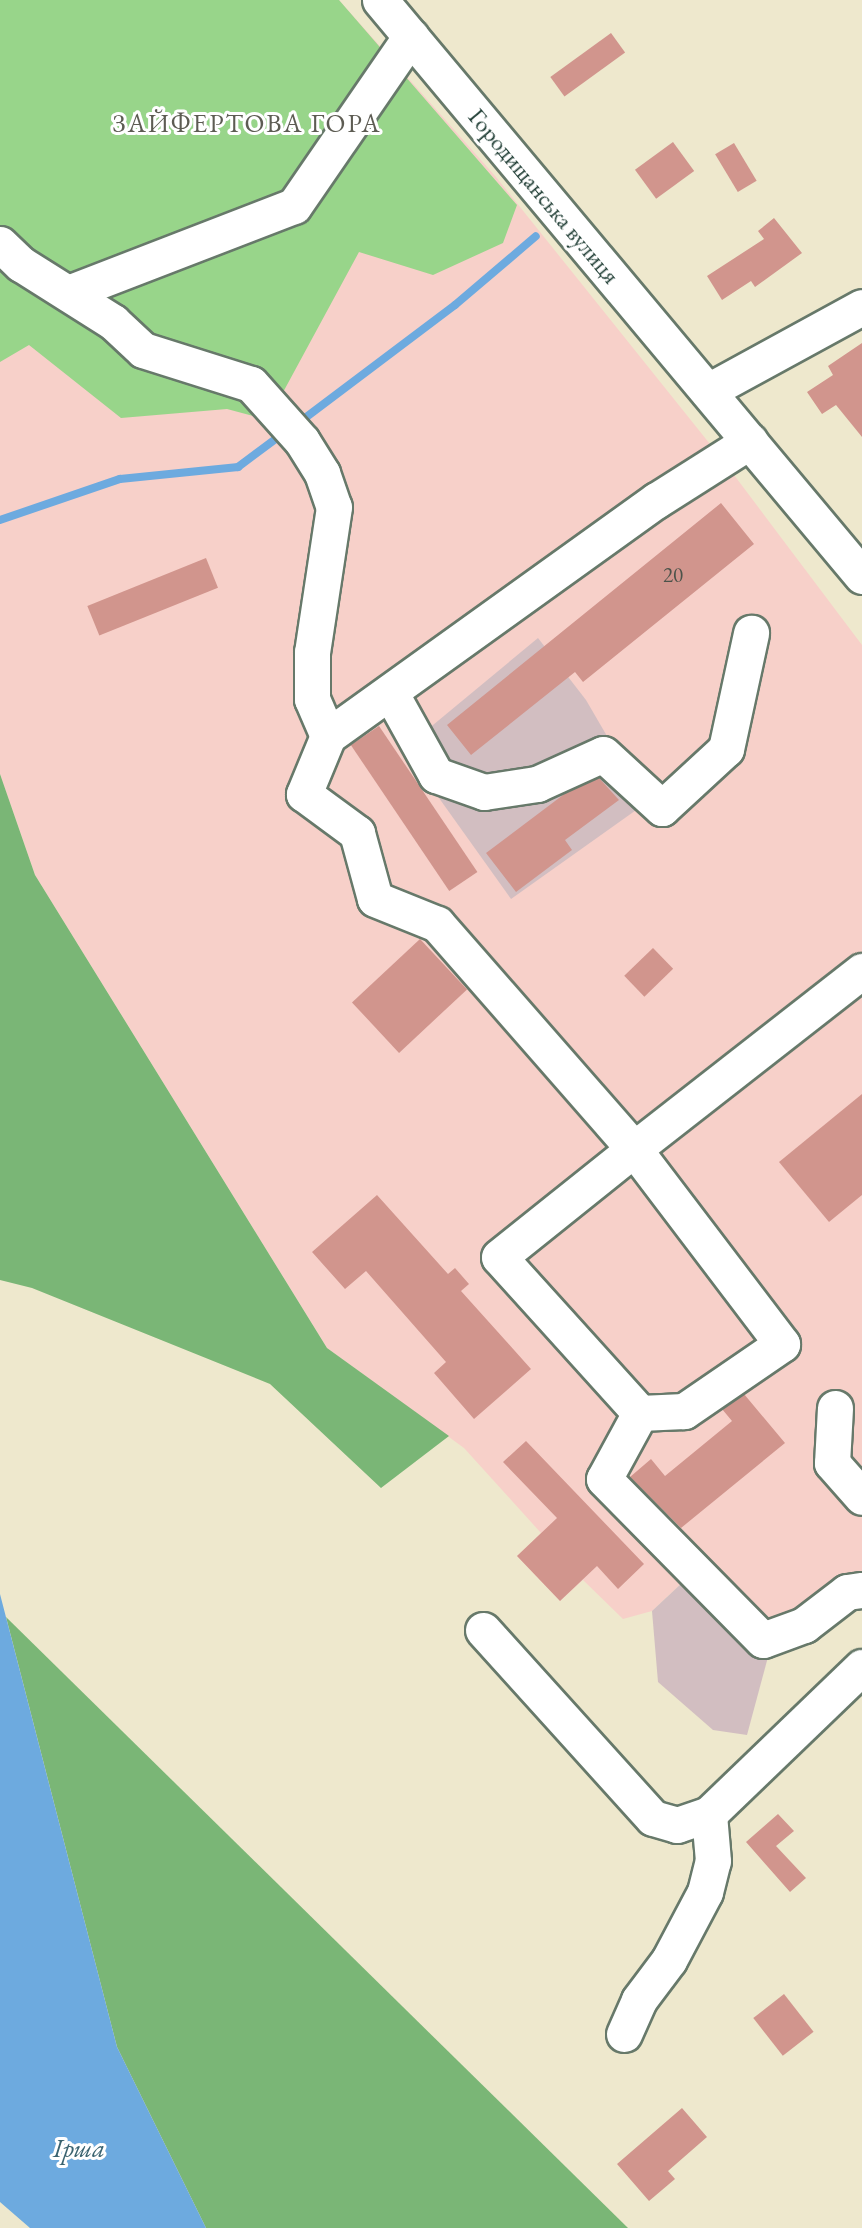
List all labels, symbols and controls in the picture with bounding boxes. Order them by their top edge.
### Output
street label: Городищанська вулиця [462,103,626,289]
district label: ЗАЙФЕРТОВА ГОРА [114,108,380,140]
house number: 20 [663,562,683,588]
water label: Ірша [53,2133,105,2165]

